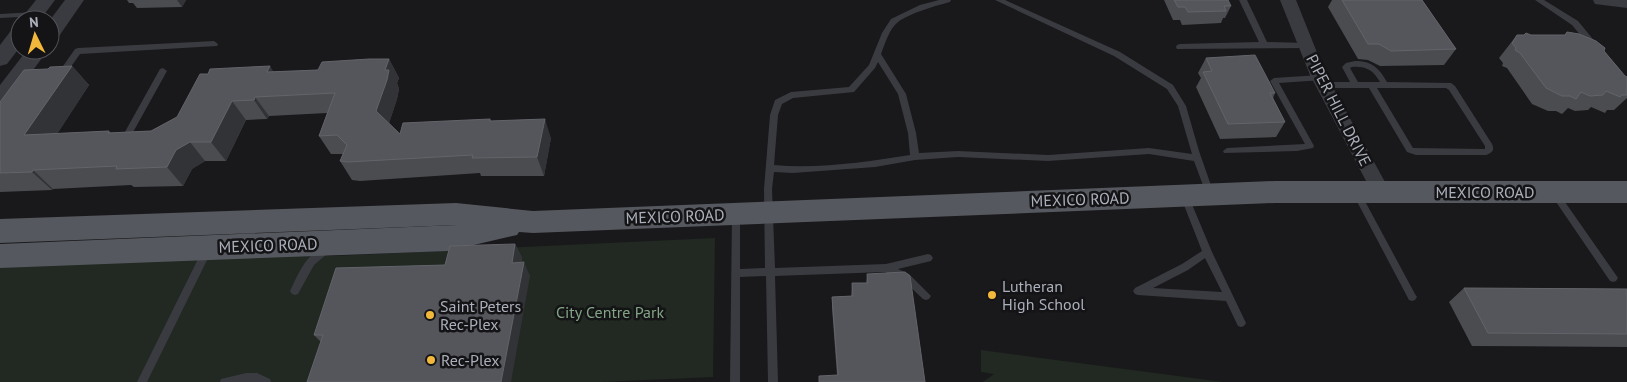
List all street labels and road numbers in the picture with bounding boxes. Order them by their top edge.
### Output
street label: PIPER HILL DRIVE [1302,51,1376,169]
street label: MEXICO ROAD [1436,182,1534,202]
street label: MEXICO ROAD [1030,187,1130,211]
street label: MEXICO ROAD [625,204,725,228]
street label: MEXICO ROAD [218,233,318,257]

